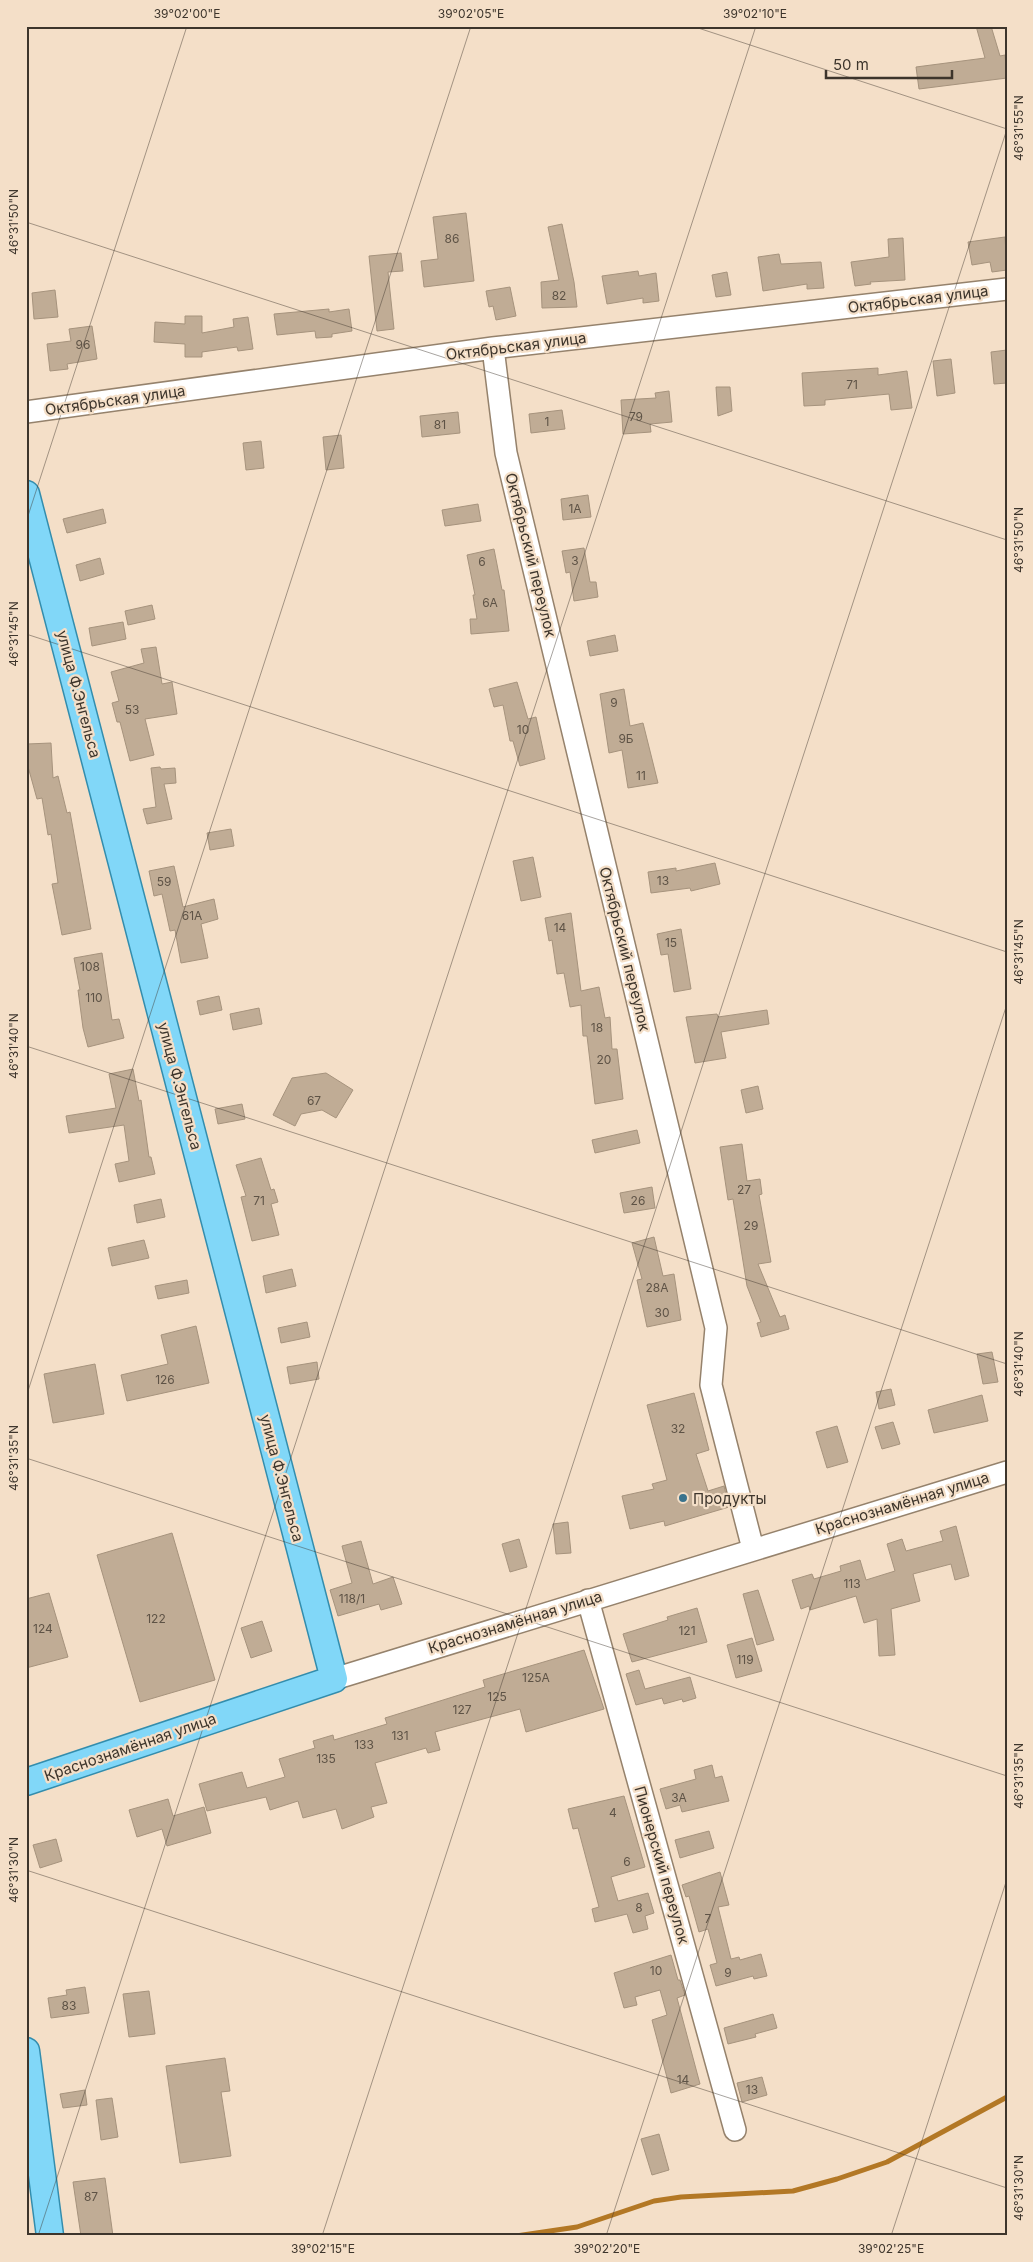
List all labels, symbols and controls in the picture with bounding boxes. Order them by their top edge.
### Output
text: 39°02'00"E [154,6,220,21]
text: 39°02'05"E [438,6,504,21]
text: 39°02'10"E [723,6,787,21]
scale bar [826,48,952,80]
text: 50 m [833,55,869,74]
text: 46°31'55"N [1011,95,1026,161]
text: 46°31'50"N [6,189,21,255]
house number: 86 [445,231,459,246]
street label: Октябрьская улица [847,281,989,317]
house number: 82 [552,288,566,303]
street label: Октябрьская улица [445,328,587,364]
house number: 96 [76,337,90,352]
house number: 71 [846,377,858,392]
street label: Октябрьская улица [44,381,186,419]
house number: 79 [629,409,643,424]
house number: 1 [545,414,549,429]
house number: 81 [434,417,446,432]
street label: Октябрьский переулок [501,471,561,639]
house number: 1А [568,501,582,516]
text: 46°31'50"N [1011,507,1026,573]
house number: 3 [571,553,579,568]
house number: 6 [478,554,486,569]
house number: 6А [482,595,498,610]
text: 46°31'45"N [6,601,21,667]
street label: улица Ф.Энгельса [53,628,105,760]
house number: 9 [610,695,618,710]
house number: 53 [125,702,139,717]
house number: 10 [517,722,529,737]
house number: 9Б [618,731,634,746]
house number: 11 [636,768,646,783]
street label: Октябрьский переулок [595,865,655,1033]
house number: 13 [657,873,669,888]
house number: 59 [157,874,171,889]
house number: 61А [182,908,202,923]
text: 46°31'45"N [1011,919,1026,985]
house number: 14 [554,920,567,935]
house number: 15 [665,935,677,950]
house number: 108 [80,959,100,974]
house number: 110 [85,990,103,1005]
text: 46°31'40"N [6,1013,21,1079]
street label: улица Ф.Энгельса [154,1020,206,1152]
house number: 18 [591,1020,603,1035]
house number: 20 [597,1052,611,1067]
house number: 67 [307,1093,321,1108]
house number: 27 [737,1182,751,1197]
house number: 71 [253,1193,265,1208]
house number: 26 [631,1193,645,1208]
house number: 29 [744,1218,758,1233]
house number: 28А [645,1280,669,1295]
house number: 30 [655,1305,669,1320]
text: 46°31'40"N [1011,1331,1026,1397]
house number: 126 [155,1372,175,1387]
street label: улица Ф.Энгельса [256,1412,308,1544]
house number: 32 [671,1421,685,1436]
text: 46°31'35"N [6,1425,21,1491]
street label: Краснознамённая улица [813,1468,991,1538]
place label: Продукты [693,1489,767,1508]
marker: Продукты [677,1492,689,1504]
house number: 113 [843,1576,861,1591]
street label: Краснознамённая улица [426,1587,604,1657]
house number: 118/1 [339,1591,365,1606]
house number: 122 [146,1611,166,1626]
house number: 124 [33,1621,53,1636]
house number: 121 [678,1623,696,1638]
house number: 119 [736,1652,754,1667]
house number: 125А [522,1670,550,1685]
house number: 125 [487,1689,507,1704]
house number: 127 [453,1702,472,1717]
street label: Краснознамённая улица [42,1709,218,1785]
house number: 131 [391,1728,409,1743]
house number: 133 [354,1737,374,1752]
text: 46°31'35"N [1011,1743,1026,1809]
house number: 135 [316,1751,336,1766]
street label: Пионерский переулок [630,1784,694,1946]
house number: 3А [671,1790,687,1805]
house number: 4 [609,1805,617,1820]
text: 46°31'30"N [6,1837,21,1903]
house number: 6 [623,1854,631,1869]
house number: 8 [635,1900,643,1915]
house number: 7 [705,1911,712,1926]
house number: 10 [650,1963,662,1978]
house number: 9 [724,1965,732,1980]
house number: 83 [62,1998,76,2013]
house number: 14 [677,2072,690,2087]
house number: 13 [746,2082,758,2097]
text: 46°31'30"N [1011,2155,1026,2221]
house number: 87 [84,2189,98,2204]
text: 39°02'15"E [291,2241,355,2256]
text: 39°02'20"E [574,2241,640,2256]
text: 39°02'25"E [858,2241,924,2256]

